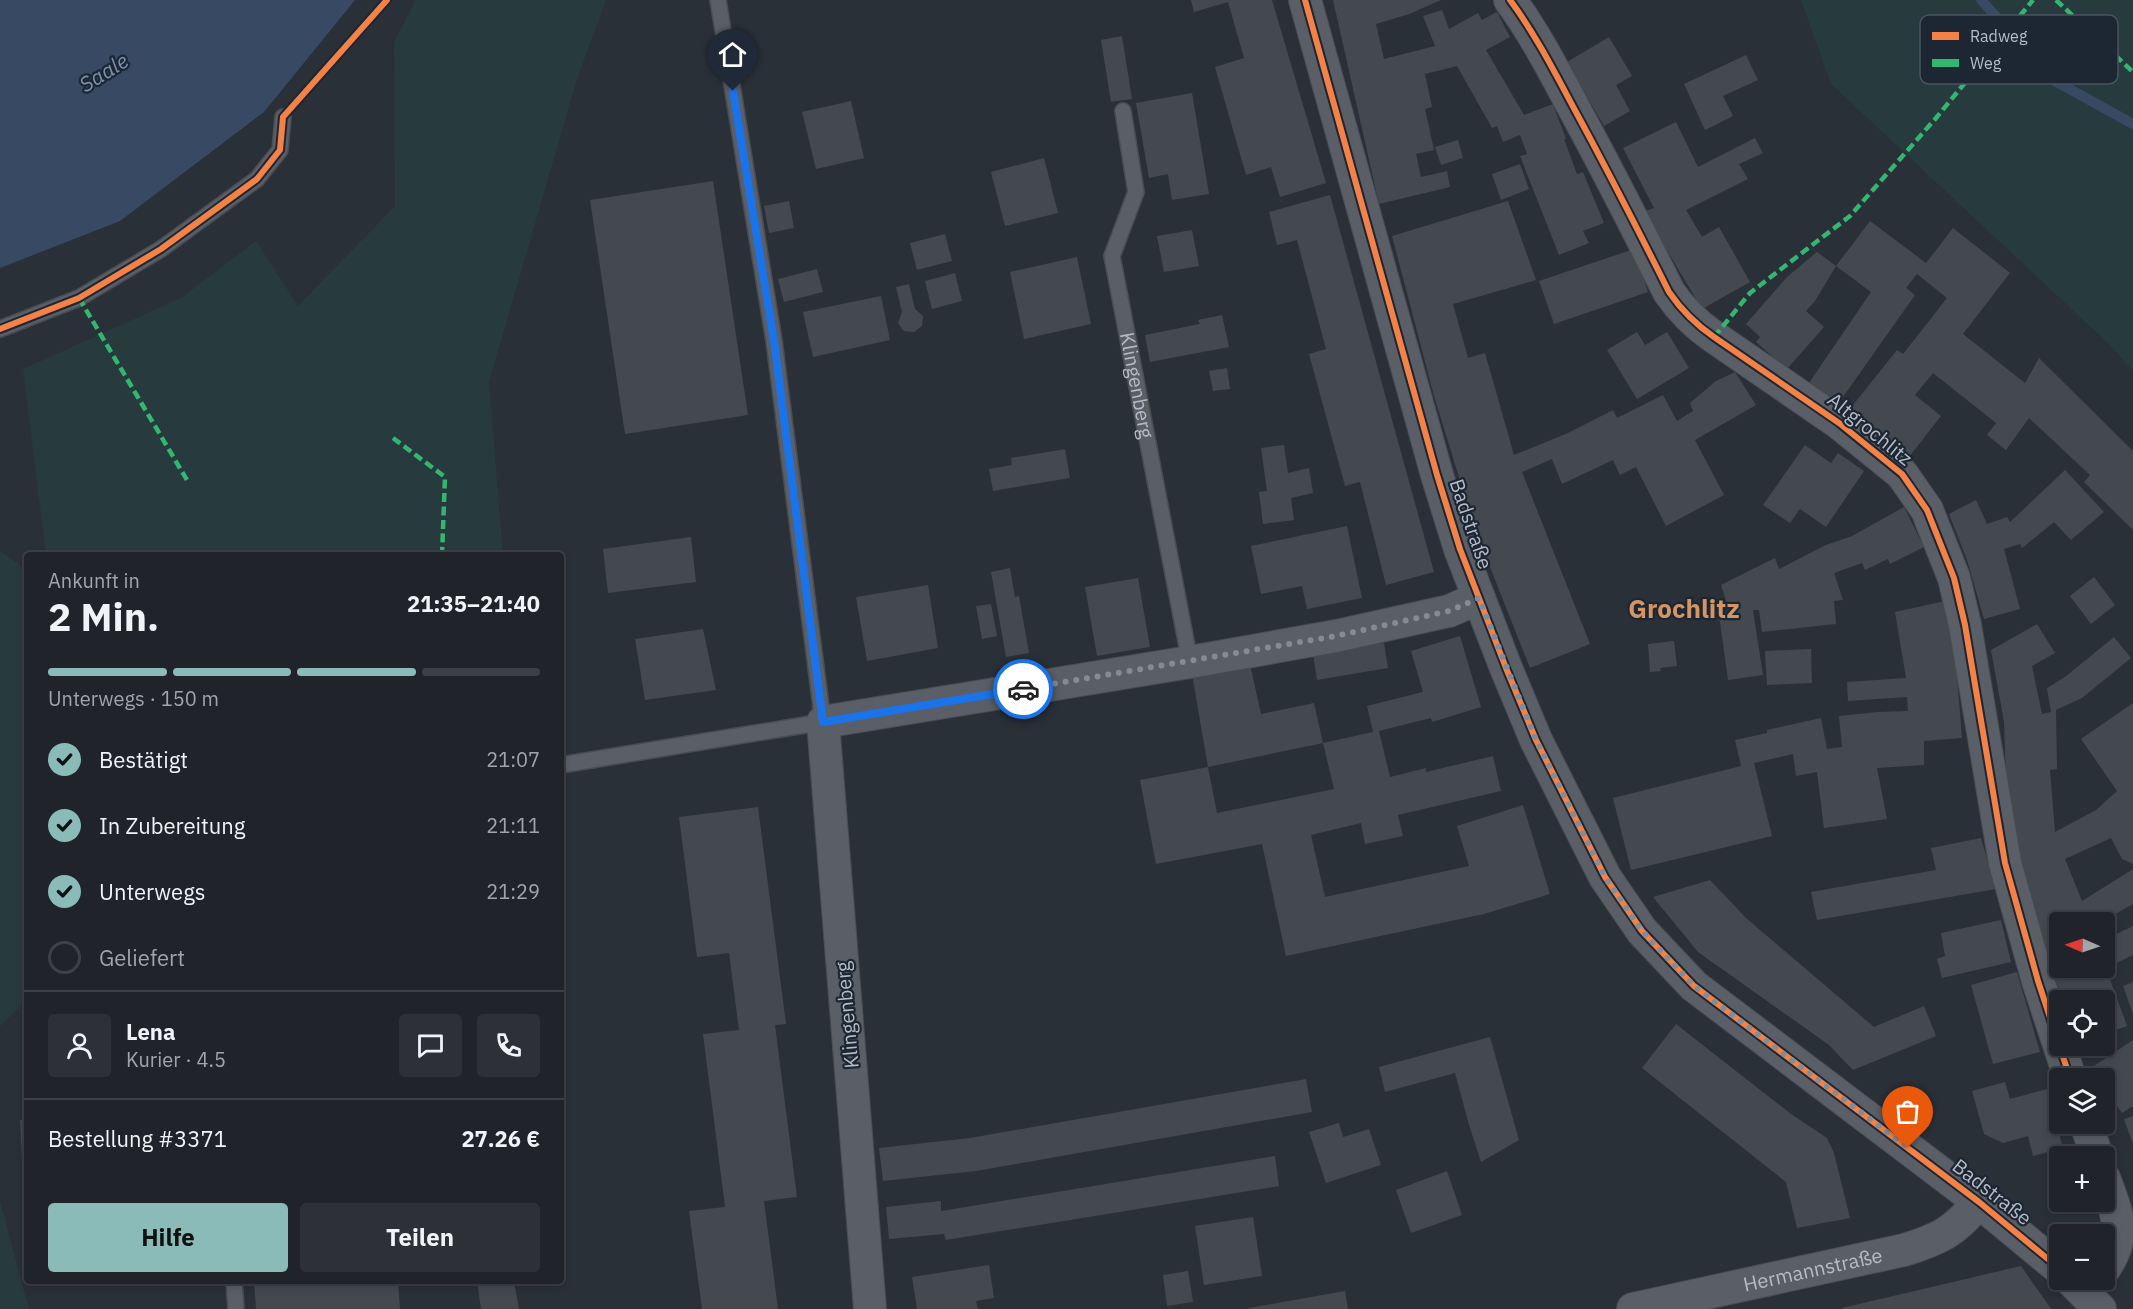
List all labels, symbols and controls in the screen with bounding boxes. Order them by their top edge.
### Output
legend [1920,15,2118,84]
text: Radweg [1970,26,2028,46]
pin [707,29,758,91]
icon: home [716,38,749,71]
water label: Saale [74,46,134,98]
text: Weg [1970,53,2002,73]
street label: Klingenberg [1114,330,1161,441]
street label: Altgrochlitz [1822,386,1918,471]
street label: Badstraße [1443,475,1499,573]
text: Ankunft in [48,567,140,594]
text: 21:35–21:40 [407,589,540,618]
text: 2 Min. [48,591,159,642]
district label: Grochlitz [1628,591,1740,625]
courier [993,659,1053,719]
icon: car [1007,673,1040,706]
text: Unterwegs · 150 m [48,685,219,712]
icon: check [48,743,81,776]
text: Bestätigt [99,745,188,774]
text: 21:07 [486,746,540,773]
icon: check [48,809,81,842]
text: In Zubereitung [99,811,245,840]
text: 21:11 [486,812,540,839]
icon: check [48,875,81,908]
text: Unterwegs [99,877,206,906]
text: 21:29 [486,878,540,905]
north arrow [2049,912,2115,978]
map controls [2049,912,2115,1290]
text: Geliefert [99,943,185,972]
street label: Klingenberg [828,960,865,1070]
button: locate [2049,990,2115,1056]
button: person [48,1014,111,1077]
button: chat [399,1014,462,1077]
button: phone [477,1014,540,1077]
text: Lena [126,1017,175,1046]
text: Kurier · 4.5 [126,1046,226,1073]
button: layers [2049,1068,2115,1134]
pin [1882,1086,1933,1148]
icon: bag [1891,1095,1924,1128]
text: Bestellung #3371 [48,1124,227,1153]
text: 27.26 € [461,1124,540,1153]
button: + [2049,1146,2115,1212]
street label: Badstraße [1947,1152,2038,1231]
button: Hilfe [48,1203,288,1272]
button: Teilen [300,1203,540,1272]
button: − [2049,1224,2115,1290]
street label: Hermannstraße [1741,1241,1885,1298]

